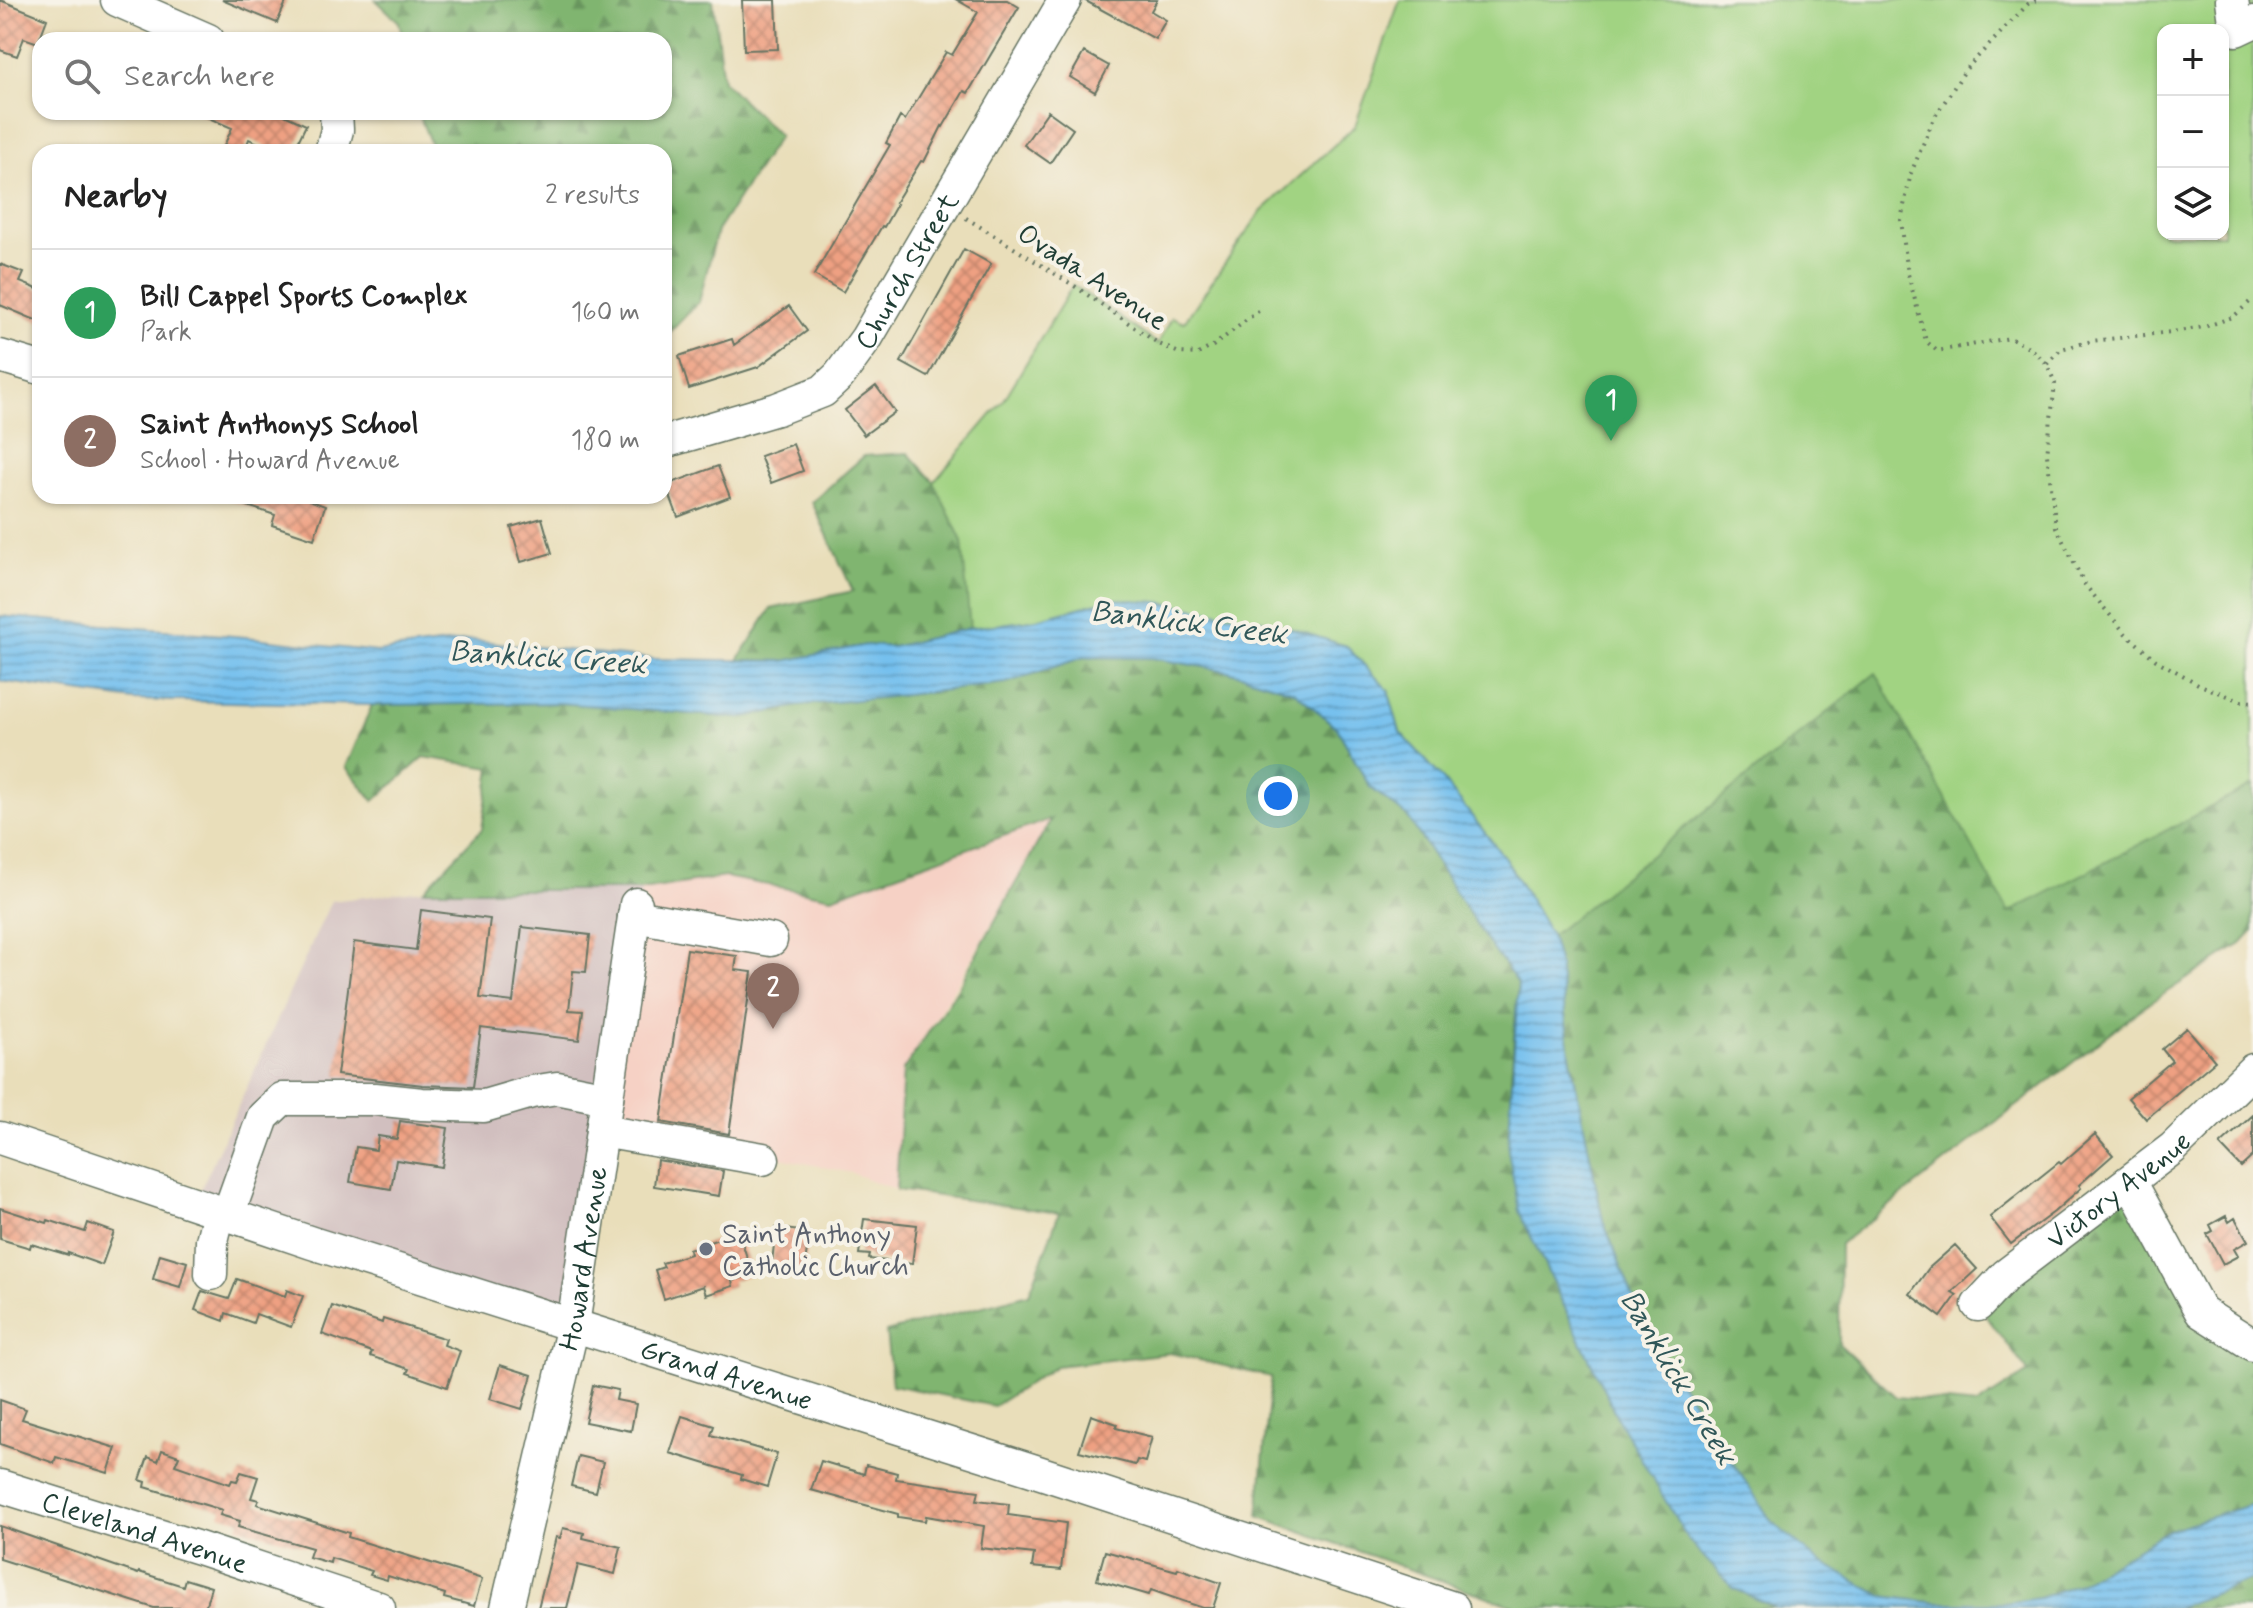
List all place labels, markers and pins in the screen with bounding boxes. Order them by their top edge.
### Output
pin: 1 [1585,375,1637,441]
pin: 2 [747,963,799,1029]
place label: Saint Anthony Catholic Church [722,1217,909,1286]
marker: Saint Anthony Catholic Church [697,1240,715,1258]

